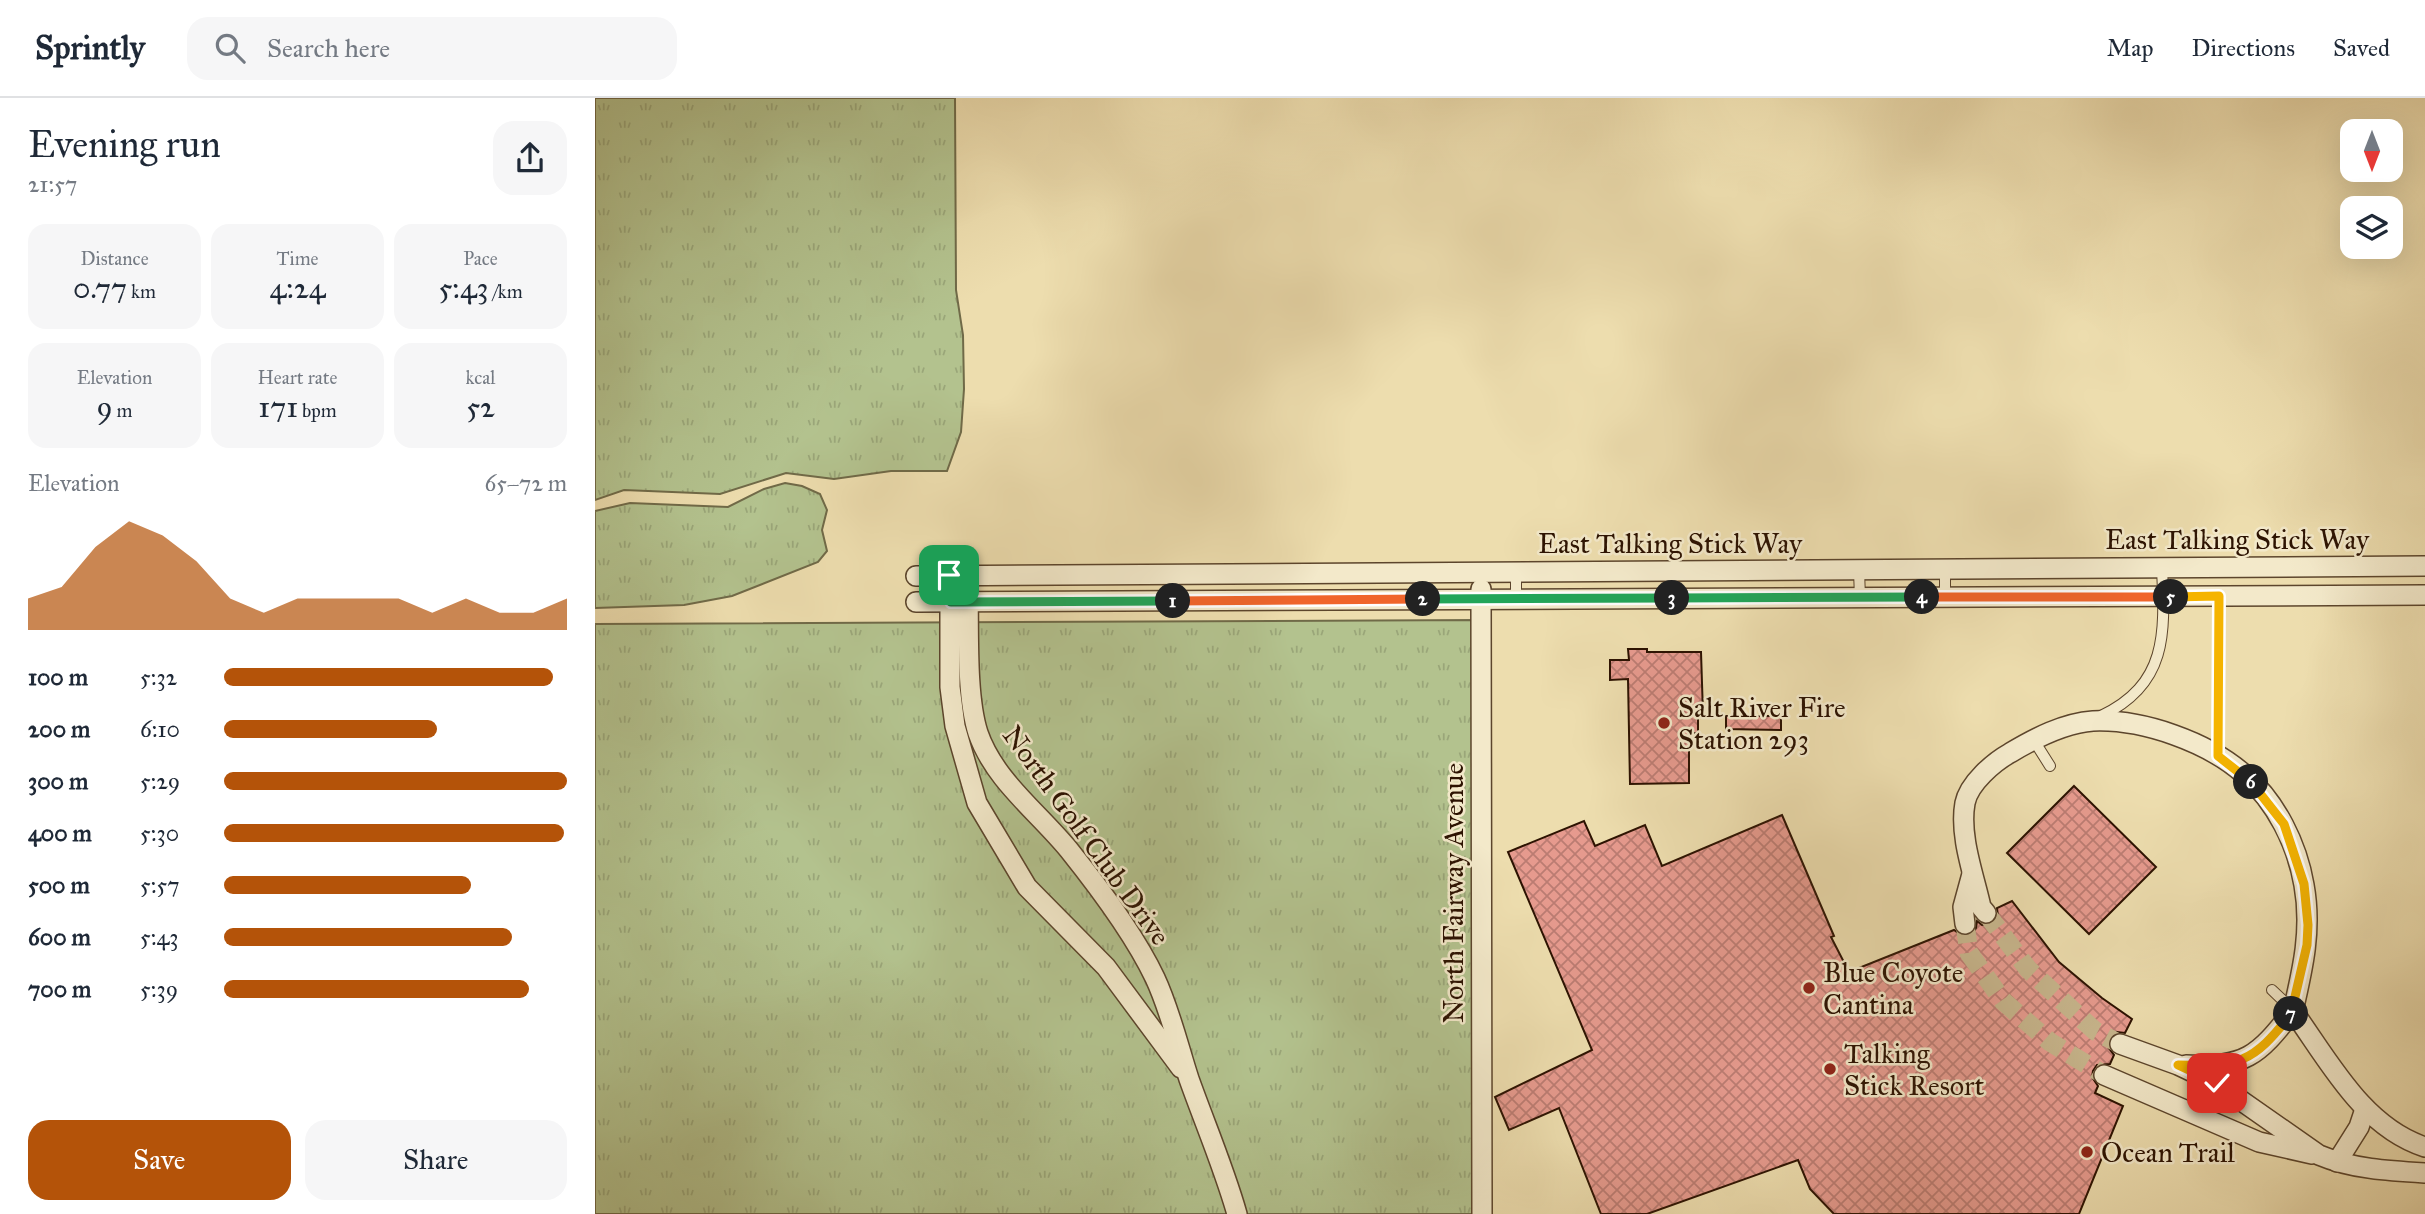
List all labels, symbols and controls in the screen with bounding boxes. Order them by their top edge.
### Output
search box [187,17,677,80]
text: Sprintly [35,28,145,68]
icon: search [211,29,249,67]
text: Search here [267,32,390,64]
text: Map [2107,33,2154,63]
text: Directions [2192,33,2295,63]
text: Saved [2333,33,2390,63]
north arrow [2340,119,2403,182]
map controls [2340,119,2403,259]
text: Evening run [28,121,221,167]
button: share [493,121,567,195]
text: 21:57 [28,170,77,198]
button: layers [2340,196,2403,259]
text: Distance [80,247,149,270]
text: Time [276,247,319,270]
text: Pace [463,247,498,270]
text: 0.77 [73,270,127,306]
text: 4:24 [270,270,325,306]
text: 5:43 [438,270,489,306]
text: km [127,280,156,303]
text: /km [489,280,523,303]
text: Elevation [77,366,152,389]
text: Heart rate [258,366,337,389]
text: kcal [466,366,495,389]
text: 9 [96,389,113,425]
text: 171 [258,389,298,425]
text: 52 [466,389,495,425]
text: m [113,399,133,422]
text: bpm [298,399,337,422]
text: Elevation [28,469,119,497]
text: 65–72 m [485,469,567,497]
street label: East Talking Stick Way [2105,522,2370,557]
street label: East Talking Stick Way [1538,526,1803,561]
pin [919,545,979,605]
icon: arrive [930,556,968,594]
pin: 3 [1655,580,1689,616]
pin: 4 [1905,580,1939,614]
pin: 5 [2153,580,2189,614]
pin: 2 [1405,582,1441,616]
pin: 1 [1155,584,1191,618]
text: 4 [1916,585,1927,608]
text: 5 [2166,585,2175,608]
text: 3 [1668,586,1675,609]
text: 2 [1418,587,1427,610]
text: 1 [1169,589,1176,612]
text: 100 m [28,663,88,691]
text: 5:32 [140,663,177,691]
place label: Salt River Fire Station 293 [1678,690,1846,757]
text: 200 m [28,715,90,743]
text: 6:10 [140,715,180,743]
marker: Salt River Fire Station 293 [1656,715,1672,731]
street label: North Golf Club Drive [995,719,1178,952]
street label: North Fairway Avenue [1436,763,1471,1023]
pin: 6 [2233,764,2269,800]
text: 300 m [28,767,88,795]
text: 5:29 [140,767,180,795]
text: 6 [2246,770,2255,793]
text: 400 m [28,819,92,847]
text: 5:30 [140,819,179,847]
text: 500 m [28,871,90,899]
text: 5:57 [140,871,179,899]
text: 600 m [28,923,91,951]
text: 5:43 [140,923,179,951]
place label: Blue Coyote Cantina [1823,955,1964,1022]
text: 700 m [28,975,91,1003]
text: 5:39 [140,975,178,1003]
marker: Blue Coyote Cantina [1801,980,1817,996]
pin: 7 [2273,996,2309,1032]
text: 7 [2285,1002,2296,1025]
place label: Talking Stick Resort [1844,1036,1985,1103]
pin [2187,1053,2247,1113]
marker: Talking Stick Resort [1822,1061,1838,1077]
icon: check [2198,1064,2236,1102]
button: Save [28,1120,291,1200]
button: Share [305,1120,567,1200]
place label: Ocean Trail [2101,1135,2235,1170]
marker: Ocean Trail [2079,1144,2095,1160]

